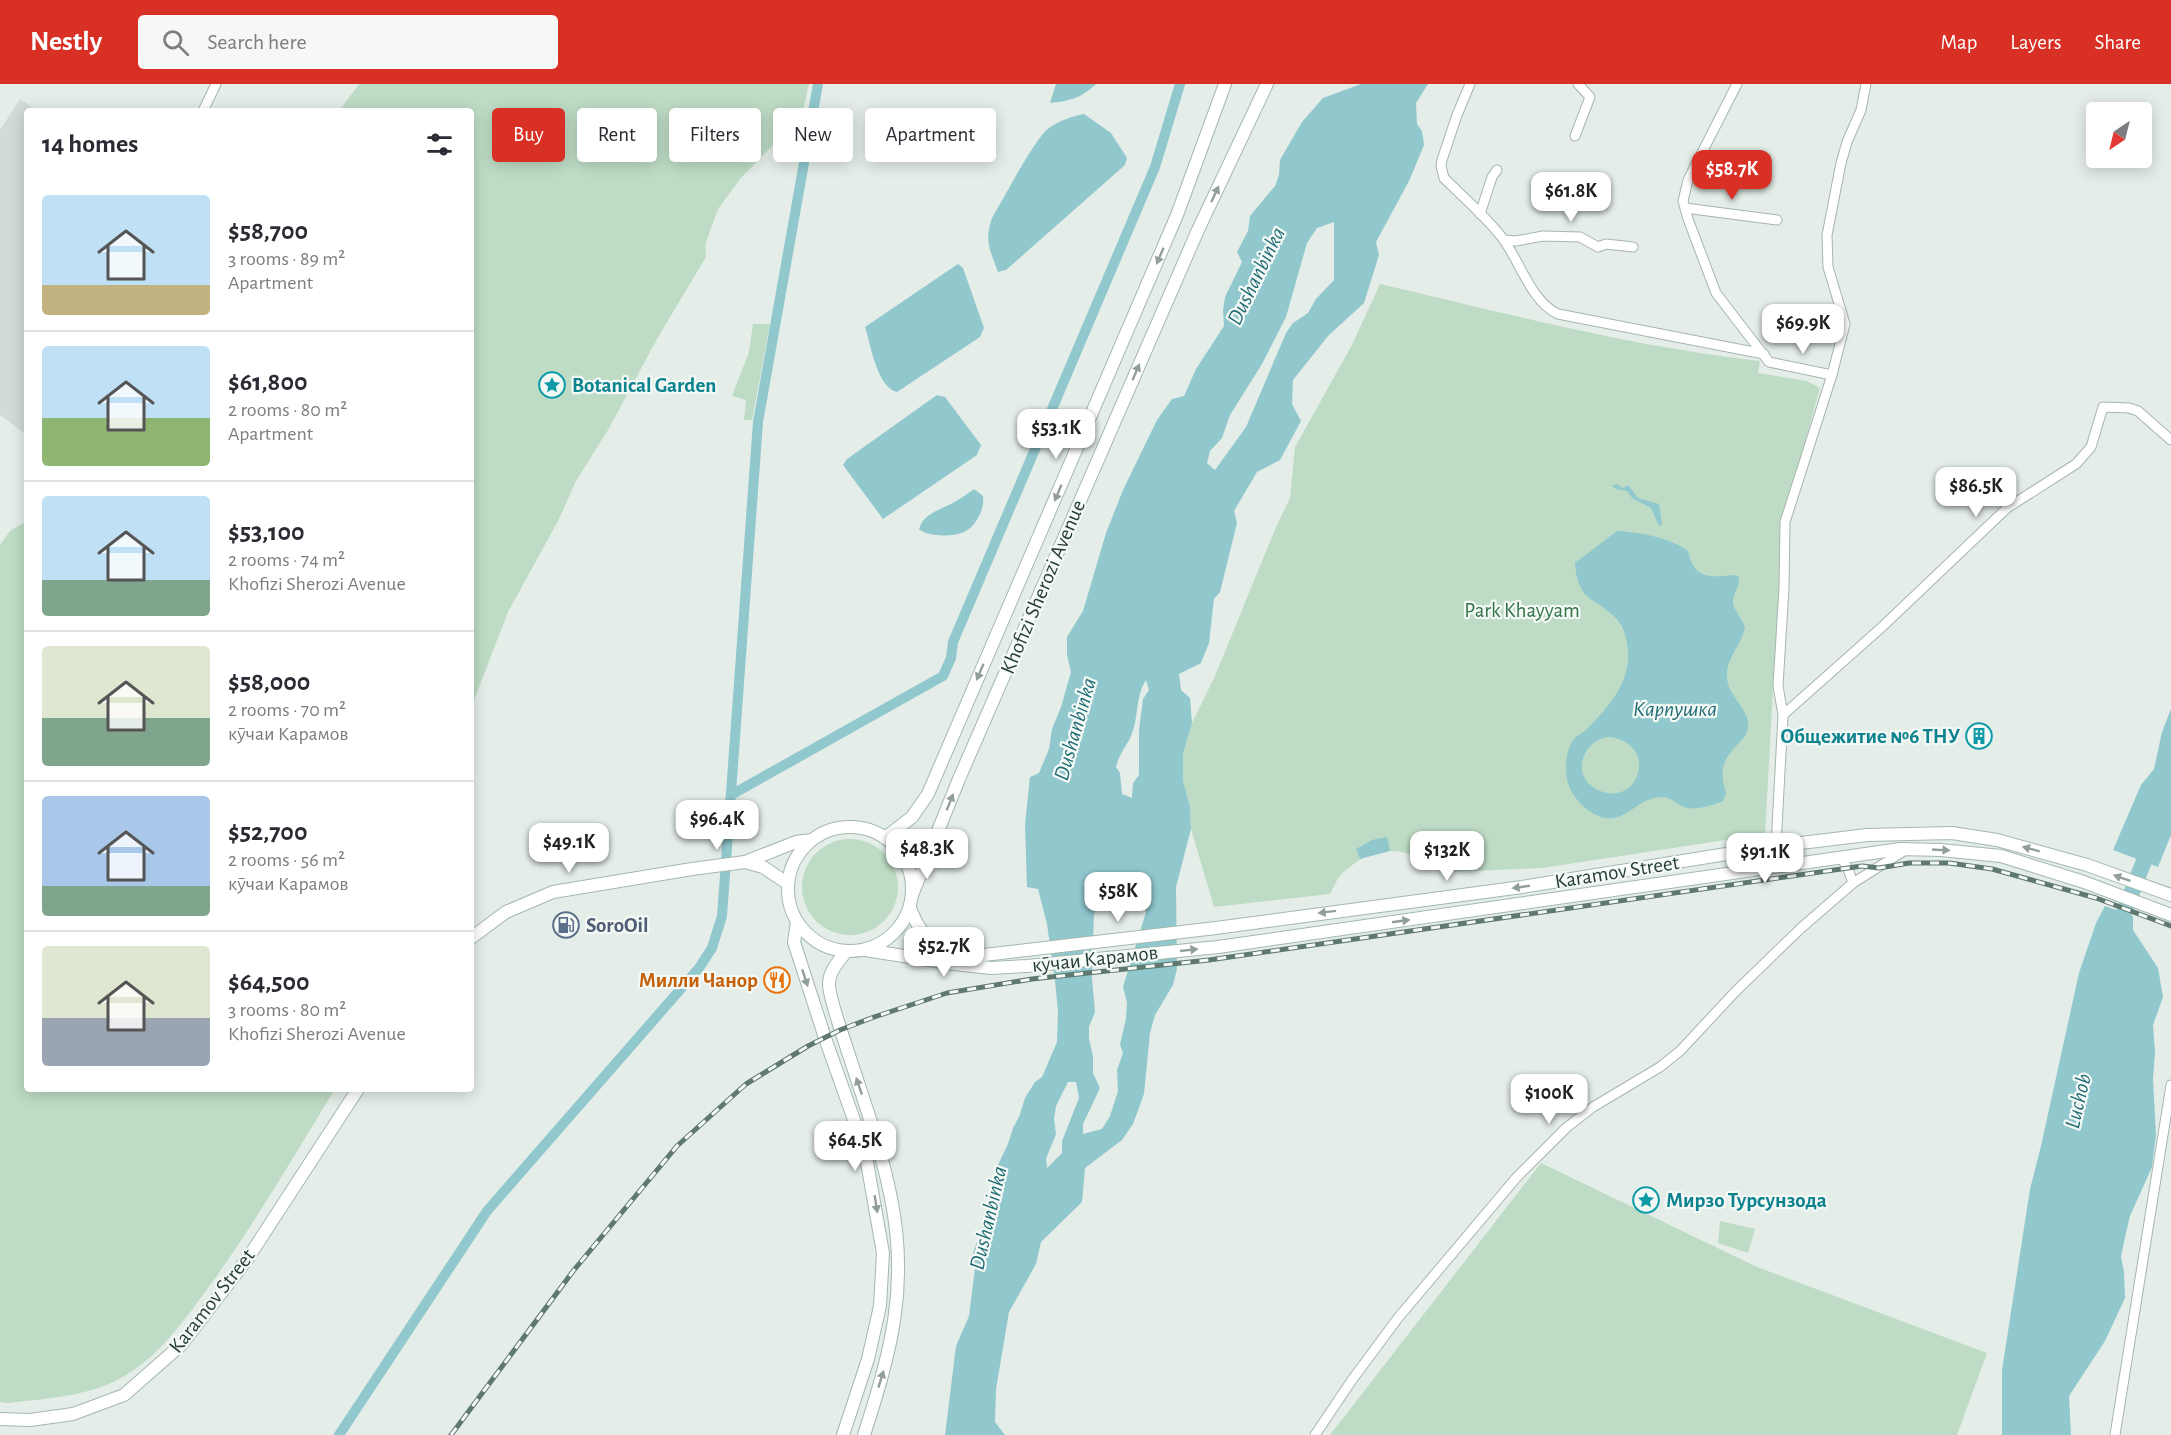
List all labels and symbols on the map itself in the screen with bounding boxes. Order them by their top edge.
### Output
north arrow [2086,102,2152,168]
pin: $58.7K [1683,150,1781,201]
pin: $61.8K [1522,172,1620,223]
one-way arrow [1210,186,1219,203]
water label: Dushanbinka [1223,224,1289,328]
one-way arrow [1155,248,1164,265]
pin: $69.9K [1754,304,1852,355]
one-way arrow [1131,363,1141,381]
place icon: Botanical Garden [537,370,567,400]
place label: Botanical Garden [572,375,716,396]
pin: $53.1K [1007,409,1105,460]
pin: $86.5K [1927,467,2025,518]
one-way arrow [1053,485,1062,502]
street label: Khofizi Sherozi Avenue [997,497,1089,677]
park label: Park Khayyam [1464,600,1580,621]
one-way arrow [976,664,985,681]
water label: Dushanbinka [1050,675,1100,783]
water label: Карпушка [1633,698,1717,721]
building icon: Общежитие №6 ТНУ [1964,721,1994,751]
place label: Общежитие №6 ТНУ [1780,726,1961,747]
one-way arrow [946,793,955,811]
pin: $96.4K [668,800,766,851]
pin: $49.1K [520,823,618,874]
pin: $48.3K [878,829,976,880]
pin: $132K [1405,831,1489,882]
pin: $91.1K [1716,833,1814,884]
one-way arrow [2022,844,2040,853]
one-way arrow [1931,845,1950,855]
street label: Karamov Street [1553,852,1681,892]
pin: $58K [1082,872,1154,923]
one-way arrow [2113,872,2131,882]
one-way arrow [1511,882,1530,891]
one-way arrow [1318,908,1337,917]
fuel station icon: SoroOil [551,910,581,940]
place label: SoroOil [586,915,649,936]
one-way arrow [1391,917,1410,926]
pin: $52.7K [895,927,993,978]
street label: кӯчаи Карамов [1031,942,1159,976]
one-way arrow [1180,945,1199,955]
restaurant icon: Милли Чанор [762,965,792,995]
one-way arrow [801,969,811,987]
place label: Милли Чанор [639,970,758,991]
water label: Luchob [2061,1071,2095,1131]
pin: $100K [1507,1074,1591,1125]
one-way arrow [853,1077,863,1095]
pin: $64.5K [806,1121,904,1172]
water label: Dushanbinka [965,1164,1011,1272]
place icon: Мирзо Турсунзода [1631,1185,1661,1215]
place label: Мирзо Турсунзода [1666,1190,1827,1211]
one-way arrow [871,1195,880,1214]
street label: Karamov Street [165,1245,259,1357]
one-way arrow [877,1370,886,1388]

